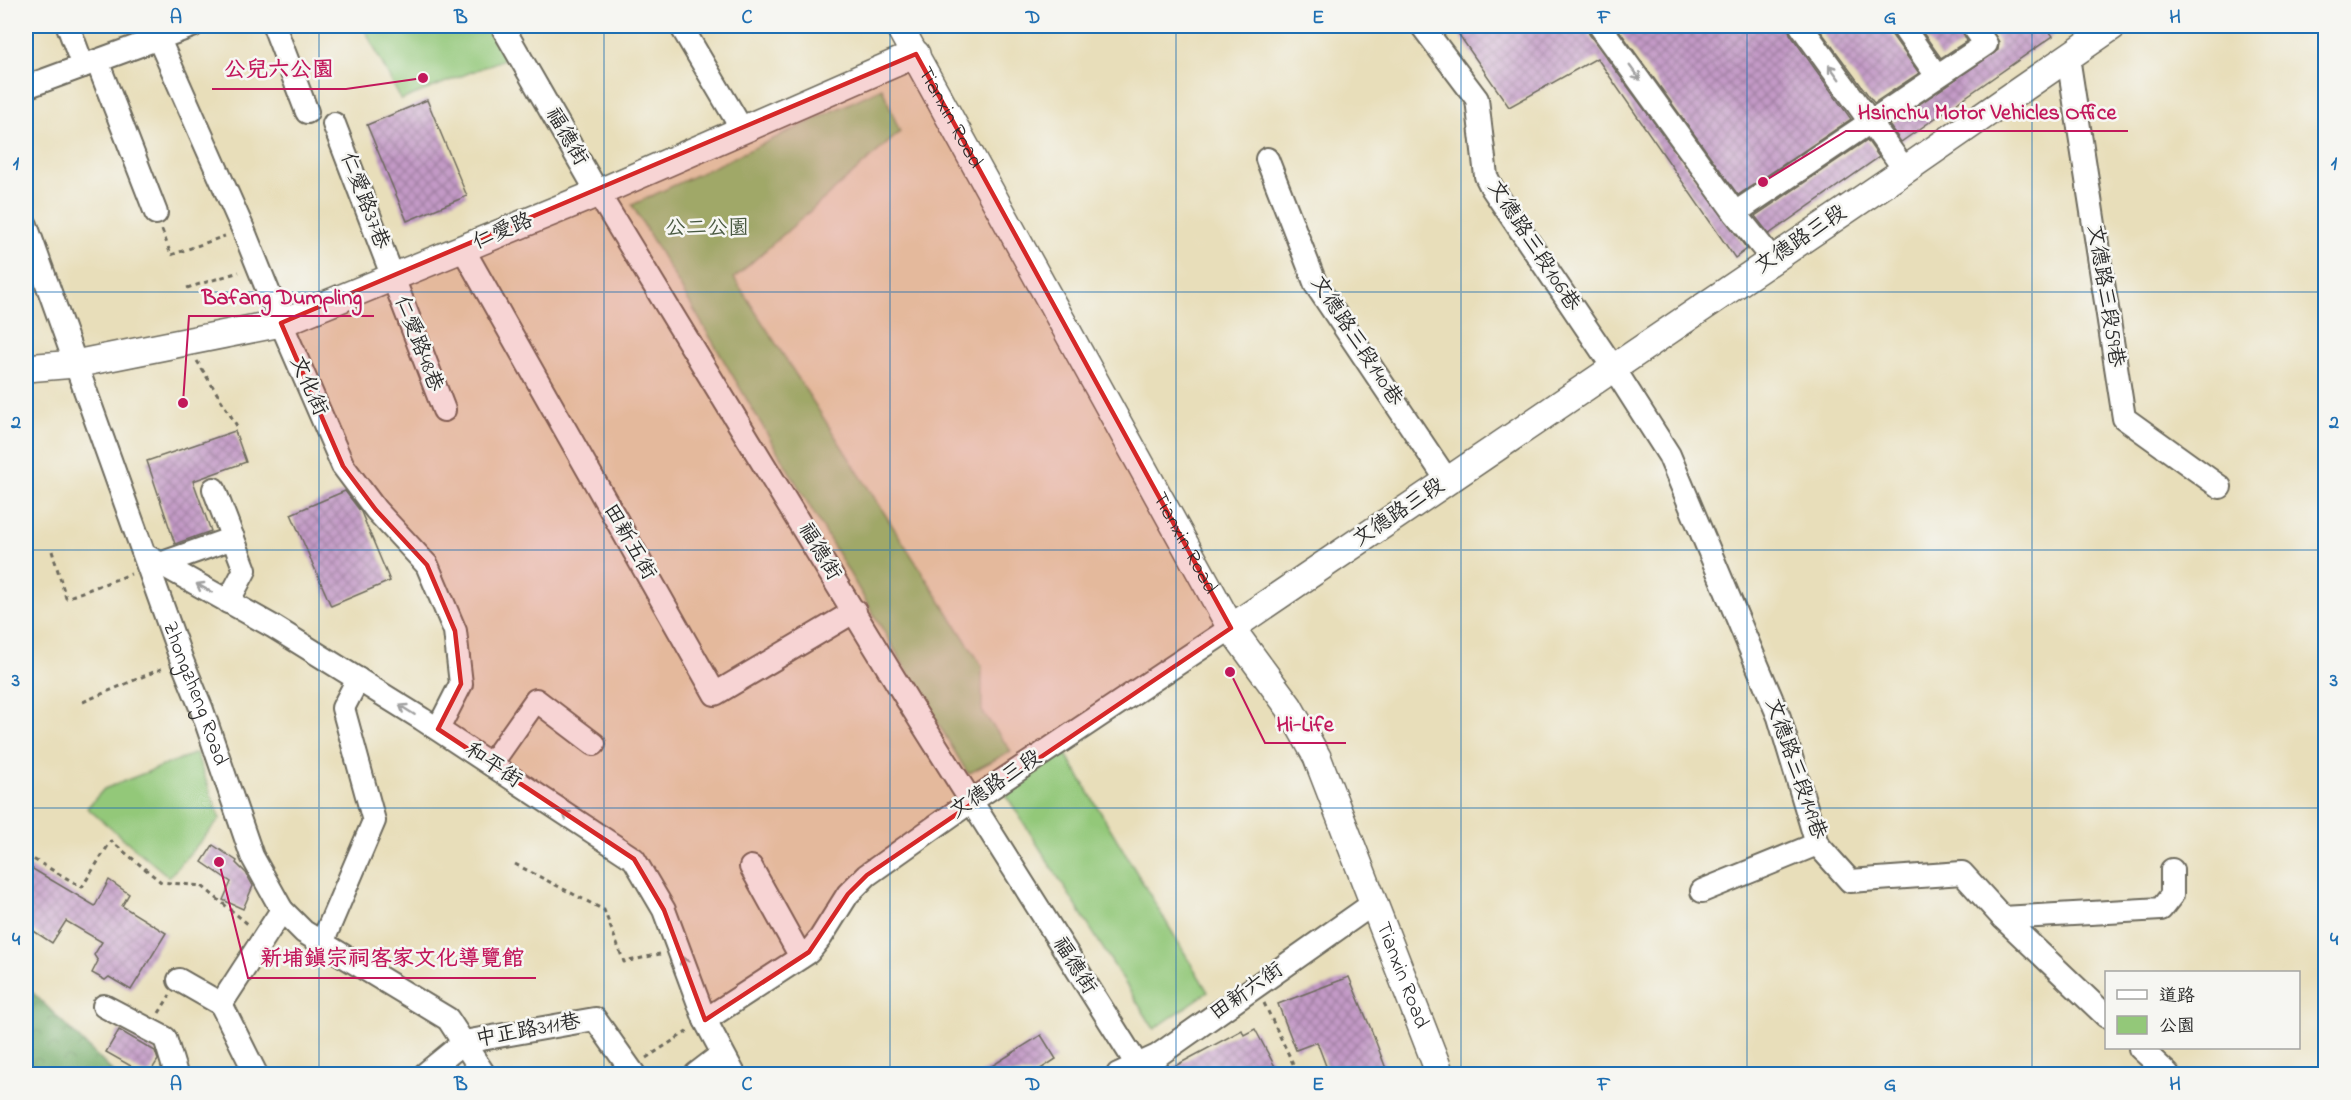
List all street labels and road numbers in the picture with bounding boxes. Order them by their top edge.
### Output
street label: Tianxin Road [910,62,990,174]
street label: 福德街 [537,102,595,172]
street label: 仁愛路37巷 [332,148,396,254]
street label: 文德路三段106巷 [1479,175,1587,317]
street label: 文德路三段 [1749,198,1853,282]
street label: 仁愛路 [468,206,538,258]
street label: 文德路三段59巷 [2079,222,2131,370]
street label: 文德路三段140巷 [1302,270,1410,412]
street label: 仁愛路48巷 [386,292,450,396]
street label: 文化街 [281,351,335,421]
street label: 文德路三段 [1347,471,1451,555]
street label: Tianxin Road [1144,487,1225,600]
street label: 田新五街 [595,498,663,586]
street label: 福德街 [790,517,848,587]
street label: Zhongzheng Road [154,617,235,770]
street label: 文德路三段149巷 [1757,694,1833,844]
street label: 和平街 [458,736,528,796]
street label: 文德路三段 [944,743,1048,827]
street label: Tianxin Road [1367,918,1436,1033]
street label: 福德街 [1045,931,1103,1001]
street label: 田新六街 [1204,956,1290,1028]
street label: 中正路311巷 [473,1007,583,1055]

